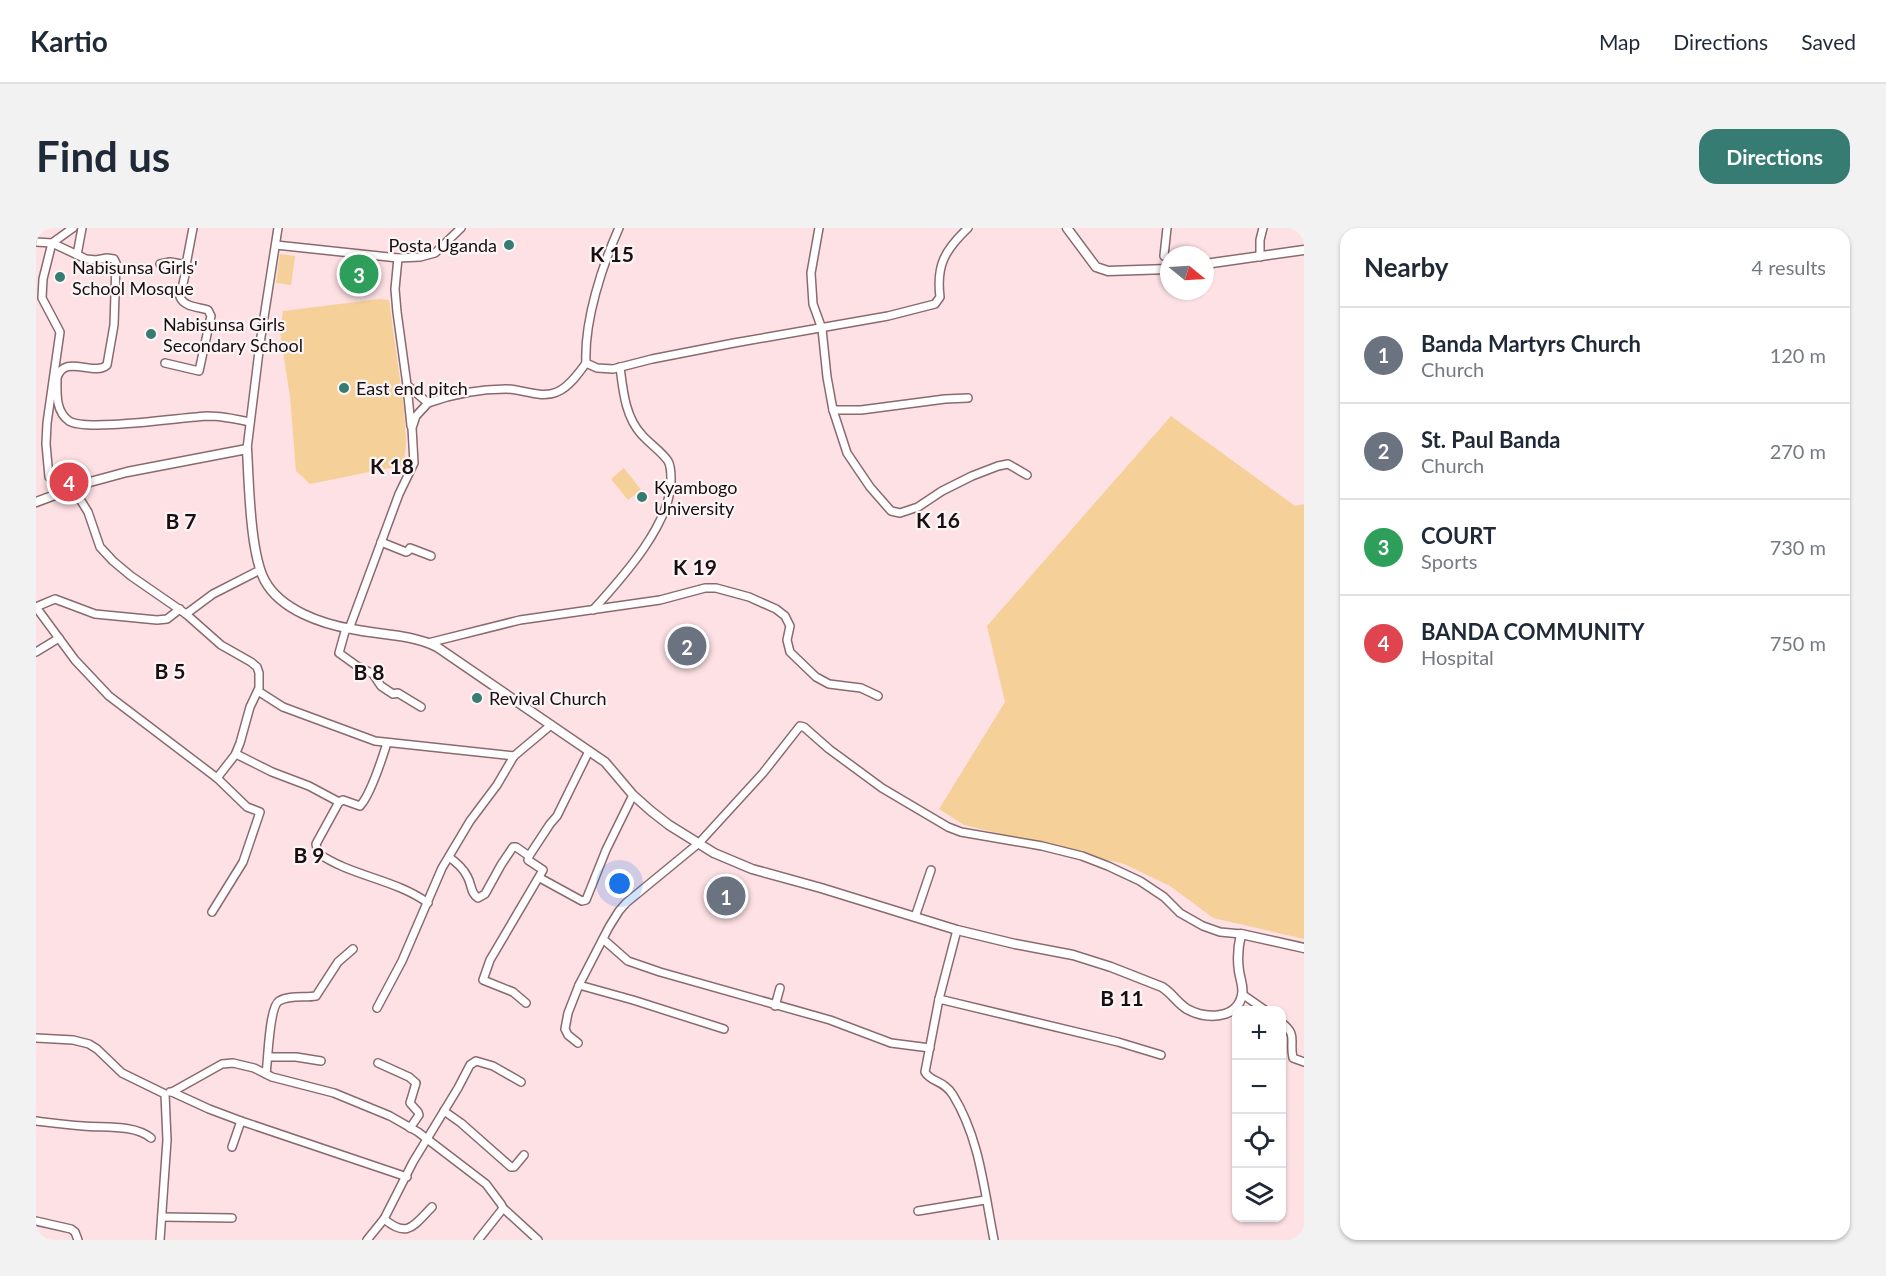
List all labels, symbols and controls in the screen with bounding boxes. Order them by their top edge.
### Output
text: Kartio [30,24,108,58]
text: Map [1599,29,1640,54]
text: Directions [1673,29,1768,54]
text: Saved [1801,29,1856,54]
button: Directions [1699,129,1850,184]
text: Find us [36,131,170,181]
place label: Posta Uganda [388,234,497,256]
marker: Posta Uganda [502,238,516,252]
district label: K 15 [590,241,634,266]
north arrow [1160,246,1214,300]
text: Nearby [1364,251,1449,283]
pin: 3 [340,252,378,296]
text: 4 results [1751,255,1826,279]
place label: Nabisunsa Girls' School Mosque [72,256,198,299]
marker: Nabisunsa Girls' School Mosque [53,270,67,284]
place label: Nabisunsa Girls Secondary School [163,313,303,356]
marker: Nabisunsa Girls Secondary School [144,327,158,341]
text: Banda Martyrs Church [1421,330,1641,357]
text: 1 [1378,343,1389,367]
text: 120 m [1770,343,1826,367]
text: Church [1421,357,1484,381]
place label: East end pitch [356,377,468,399]
marker: East end pitch [337,381,351,395]
text: St. Paul Banda [1421,426,1561,453]
text: 2 [1378,439,1389,463]
text: 270 m [1770,439,1826,463]
district label: K 18 [370,453,414,478]
text: Church [1421,453,1484,477]
pin: 4 [50,460,88,504]
place label: Kyambogo University [654,476,738,519]
marker: Kyambogo University [635,490,649,504]
district label: K 16 [916,507,960,532]
district label: B 7 [165,508,197,533]
text: COURT [1421,522,1496,549]
text: 3 [1378,535,1389,559]
text: 730 m [1770,535,1826,559]
text: Sports [1421,549,1477,573]
district label: K 19 [673,554,717,579]
text: BANDA COMMUNITY [1421,618,1644,645]
pin: 2 [668,624,706,668]
text: 4 [1378,631,1389,655]
text: 750 m [1770,631,1826,655]
text: Hospital [1421,645,1494,669]
district label: B 5 [154,658,186,683]
district label: B 8 [353,659,385,684]
place label: Revival Church [489,687,606,709]
marker: Revival Church [470,691,484,705]
district label: B 9 [293,842,325,867]
your location [605,869,634,898]
pin: 1 [706,874,746,918]
district label: B 11 [1100,985,1144,1010]
map controls [1232,1006,1286,1222]
button: + [1232,1006,1286,1060]
button: − [1232,1060,1286,1114]
button: locate [1232,1114,1286,1168]
button: layers [1232,1168,1286,1222]

